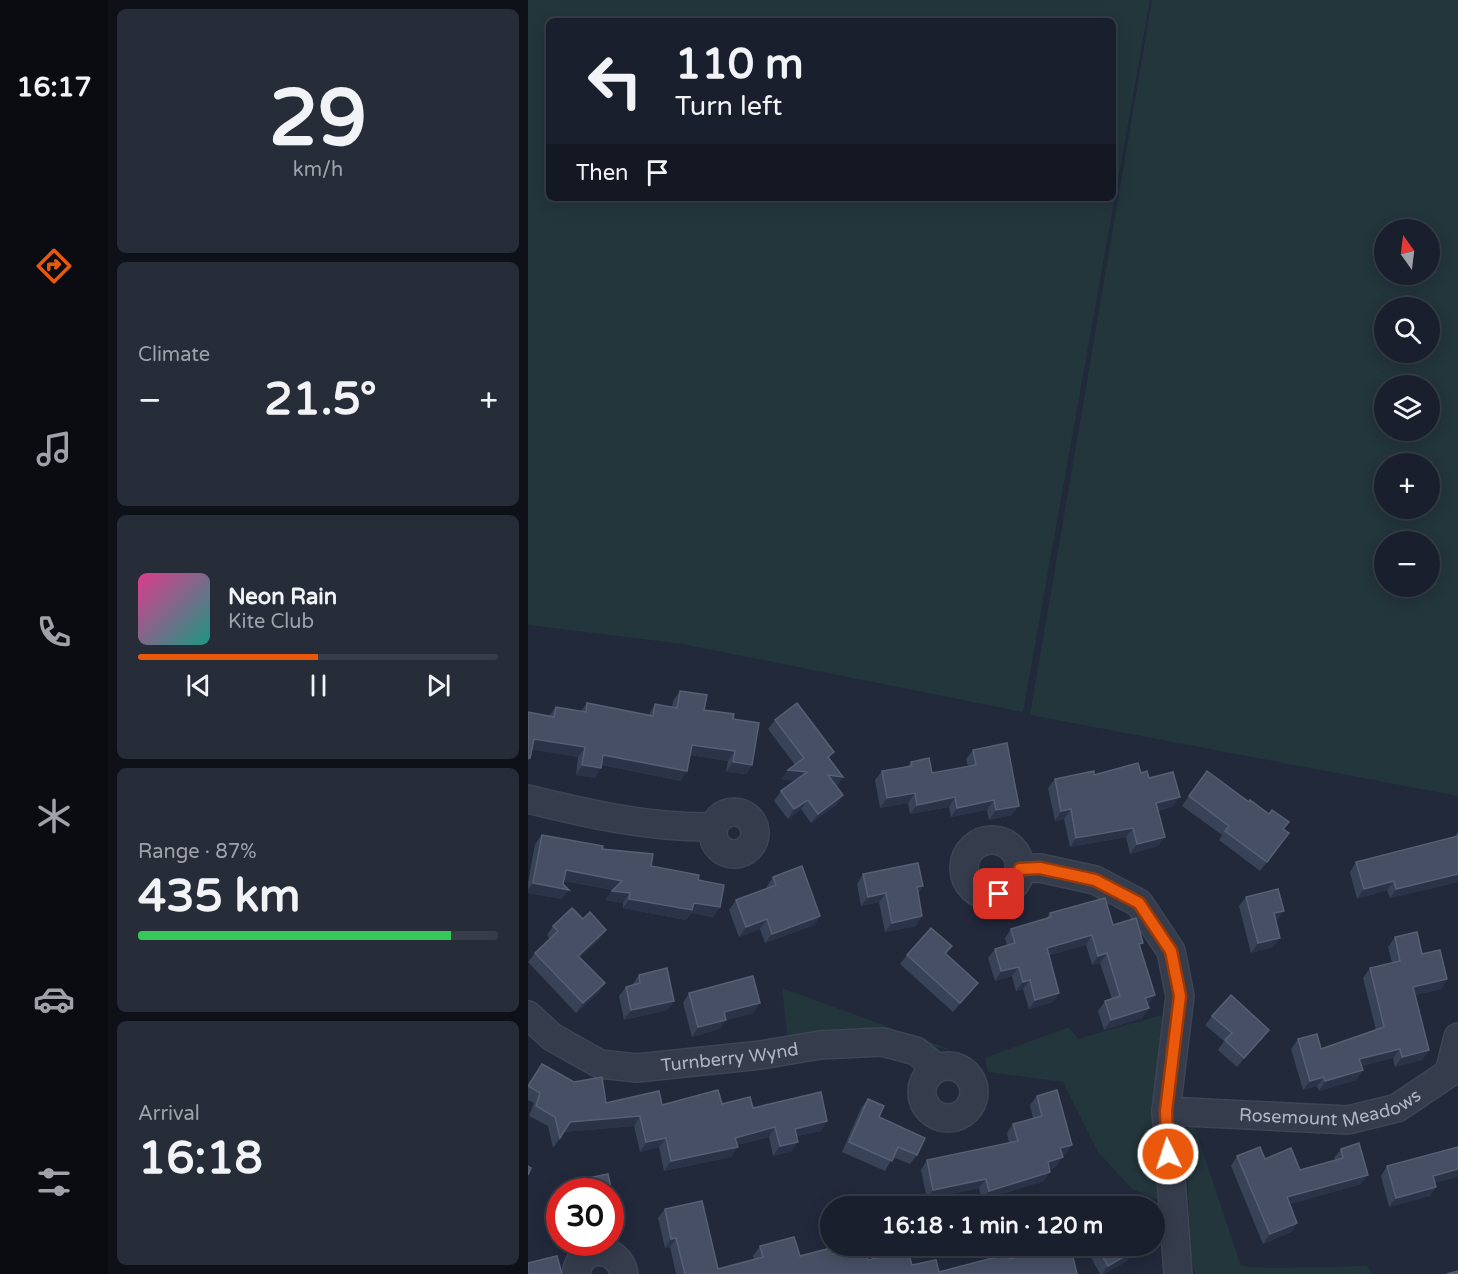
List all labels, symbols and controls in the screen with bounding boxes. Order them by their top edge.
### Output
text: 110 m [675,39,804,90]
icon: left [576,42,654,120]
text: 16:17 [17,71,91,104]
text: 29 [269,72,367,166]
text: Turn left [675,90,782,123]
icon: arrive [641,156,674,189]
text: km/h [293,158,343,182]
text: Then [576,160,629,186]
north arrow [1374,219,1440,285]
map controls [1374,219,1440,597]
icon: directions [33,245,75,287]
button: search [1374,297,1440,363]
text: Climate [138,343,210,367]
text: 21.5° [264,373,377,427]
button: layers [1374,375,1440,441]
text: − [138,381,162,420]
text: + [479,381,498,420]
icon: music [33,428,75,470]
button: + [1374,453,1440,519]
button: − [1374,531,1440,597]
text: Neon Rain [228,584,337,610]
text: Kite Club [228,610,314,634]
icon: phone [33,611,75,653]
icon: previous [182,669,215,702]
icon: pause [302,669,335,702]
icon: next [422,669,455,702]
icon: climate [33,795,75,837]
text: Range · 87% [138,840,257,864]
pin [973,868,1024,919]
text: 435 km [138,870,300,924]
icon: arrive [982,877,1015,910]
icon: car [33,978,75,1020]
street label: Turnberry Wynd [660,1038,800,1076]
street label: Rosemount Meadows [1238,1084,1425,1132]
text: Arrival [138,1102,200,1126]
position arrow [1136,1122,1200,1186]
text: 16:18 [138,1132,263,1186]
icon: filters [33,1161,75,1203]
speed limit sign: 30 [546,1178,624,1256]
text: 16:18 · 1 min · 120 m [882,1213,1103,1239]

